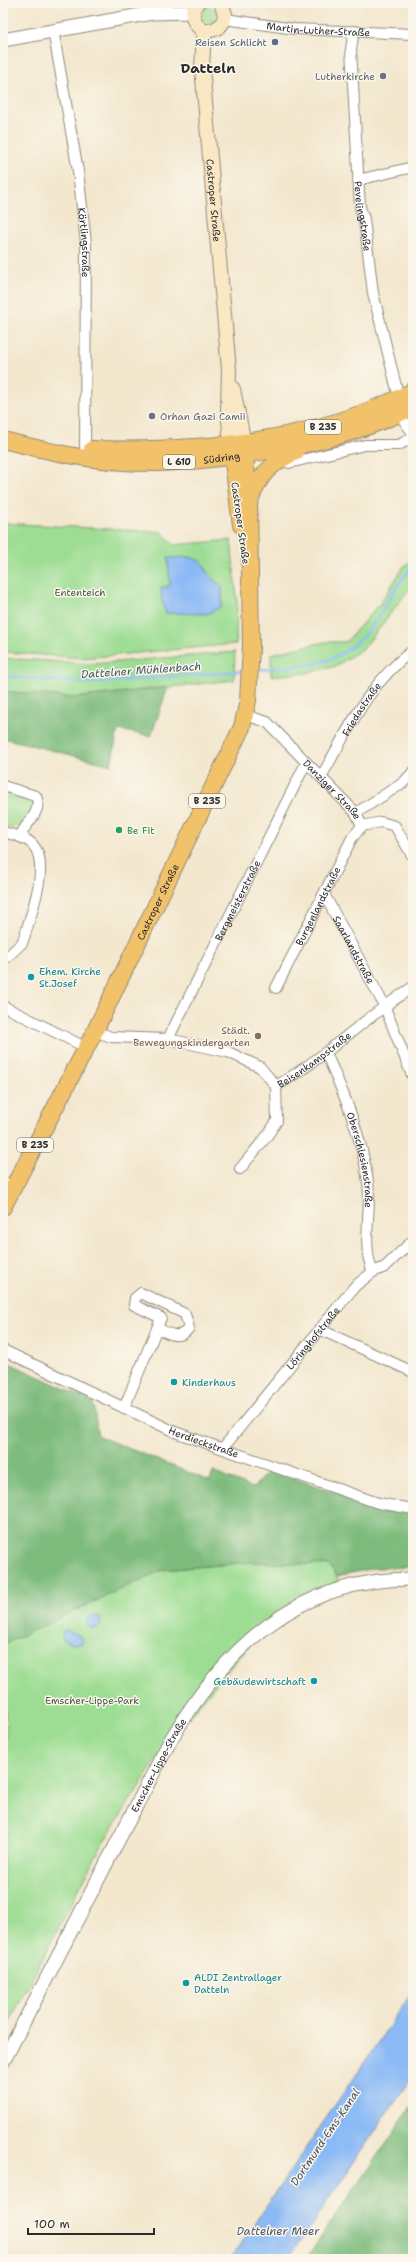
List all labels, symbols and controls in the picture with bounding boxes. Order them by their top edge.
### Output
street label: Martin-Luther-Straße [266,19,371,39]
place label: Reisen Schlicht [195,36,267,49]
marker: Reisen Schlicht [270,37,280,47]
district label: Datteln [181,59,235,77]
place label: Lutherkirche [315,70,375,83]
marker: Lutherkirche [378,71,388,81]
street label: Castroper Straße [203,158,224,243]
street label: Pevelingstraße [352,181,374,252]
street label: Körtlingstraße [75,207,92,278]
place label: Orhan Gazi Camii [160,410,246,423]
marker: Orhan Gazi Camii [147,411,157,421]
road number: B 235 [305,420,341,434]
street label: Südring [203,449,241,467]
road number: L 610 [163,455,195,469]
street label: Castroper Straße [228,481,253,565]
park label: Ententeich [54,586,106,599]
water label: Dattelner Mühlenbach [80,659,202,682]
street label: Friedastraße [339,679,384,738]
street label: Danziger Straße [300,757,364,822]
road number: B 235 [189,794,225,808]
place label: Be Fit [127,824,155,837]
marker: Be Fit [114,825,124,835]
street label: Bergmeisterstraße [212,858,264,943]
street label: Castroper Straße [134,862,182,942]
street label: Burgenlandstraße [293,864,344,948]
street label: Saarlandstraße [330,913,377,986]
place label: Ehem. Kirche St.Josef [39,965,101,990]
marker: Ehem. Kirche St.Josef [26,972,36,982]
place label: Städt. Bewegungskindergarten [133,1024,250,1049]
street label: Beisenkampstraße [275,1029,354,1091]
marker: Städt. Bewegungskindergarten [253,1031,263,1041]
street label: Oberschlesienstraße [344,1110,375,1208]
road number: B 235 [17,1138,53,1152]
street label: Löringhofstraße [284,1304,343,1372]
place label: Kinderhaus [182,1376,236,1389]
marker: Kinderhaus [169,1377,179,1387]
street label: Herdieckstraße [166,1424,241,1461]
place label: Gebäudewirtschaft [214,1675,306,1688]
marker: Gebäudewirtschaft [309,1676,319,1686]
park label: Emscher-Lippe-Park [45,1694,139,1707]
street label: Emscher-Lippe-Straße [128,1716,190,1815]
place label: ALDI Zentrallager Datteln [194,1971,282,1996]
marker: ALDI Zentrallager Datteln [181,1978,191,1988]
water label: Dortmund-Ems-Kanal [287,2085,364,2189]
scale bar [28,2210,154,2236]
text: 100 m [34,2216,70,2232]
water label: Dattelner Meer [237,2224,320,2239]

